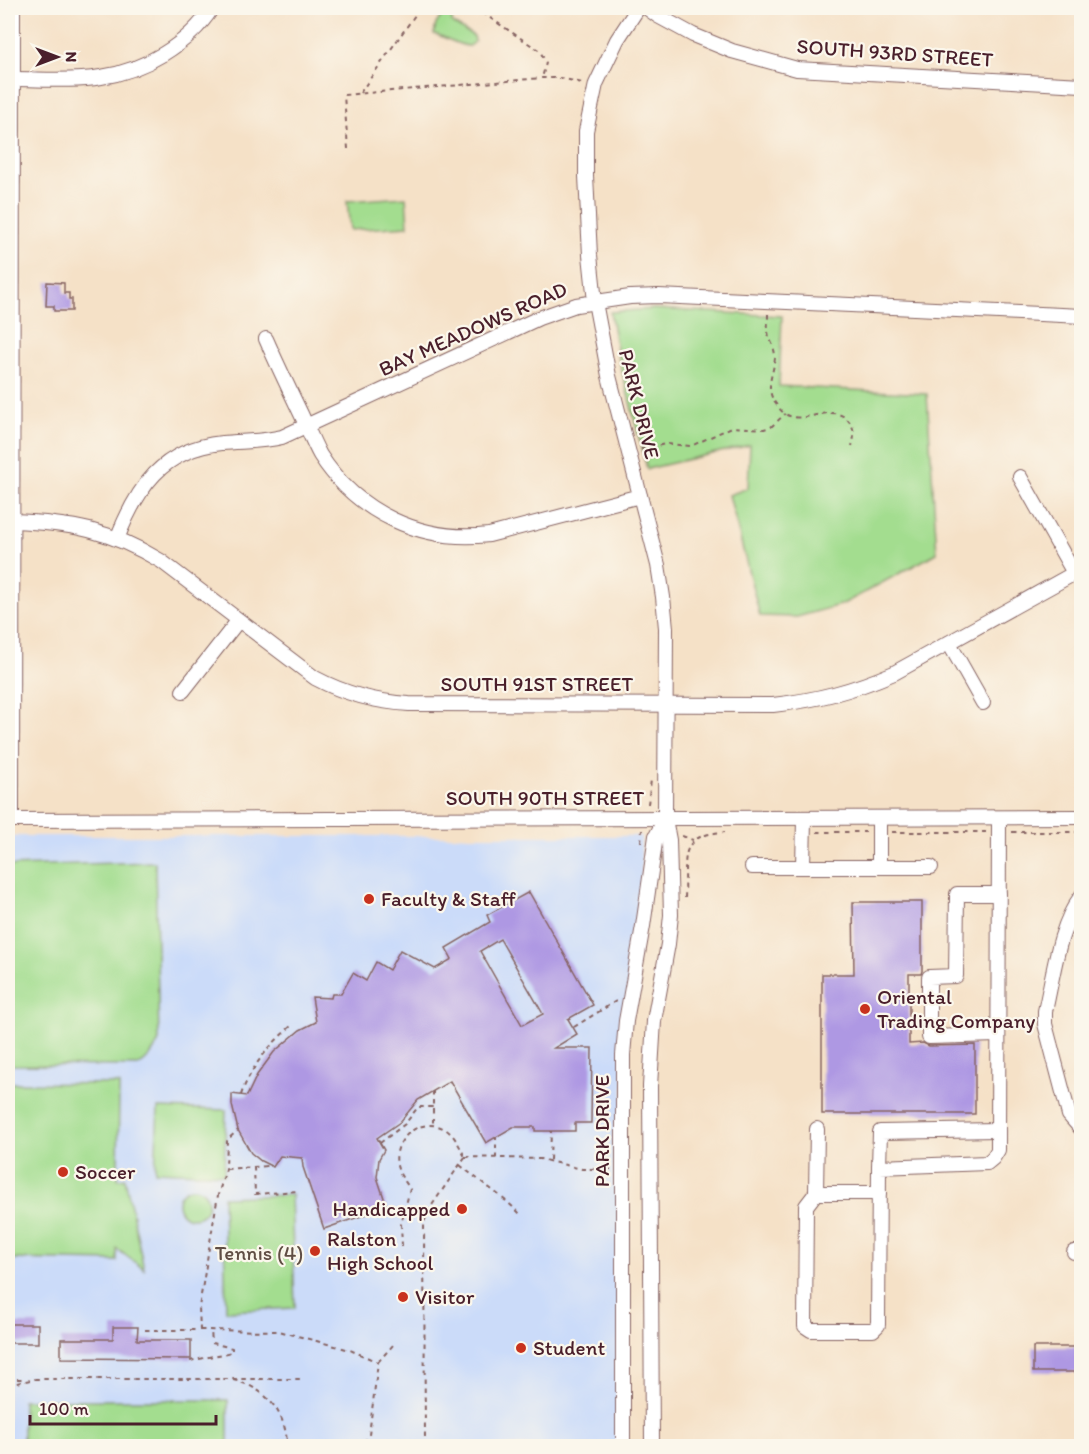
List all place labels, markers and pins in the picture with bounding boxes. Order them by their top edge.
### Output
place label: Faculty & Staff [381,886,517,911]
marker: Faculty & Staff [362,892,376,906]
place label: Oriental Trading Company [877,984,1036,1033]
marker: Oriental Trading Company [858,1002,872,1016]
place label: Soccer [75,1159,136,1184]
marker: Soccer [56,1165,70,1179]
place label: Handicapped [332,1196,451,1221]
marker: Handicapped [455,1202,469,1216]
place label: Ralston High School [327,1226,434,1275]
marker: Ralston High School [308,1244,322,1258]
place label: Visitor [415,1284,475,1309]
marker: Visitor [396,1290,410,1304]
place label: Student [533,1335,605,1360]
marker: Student [514,1341,528,1355]

